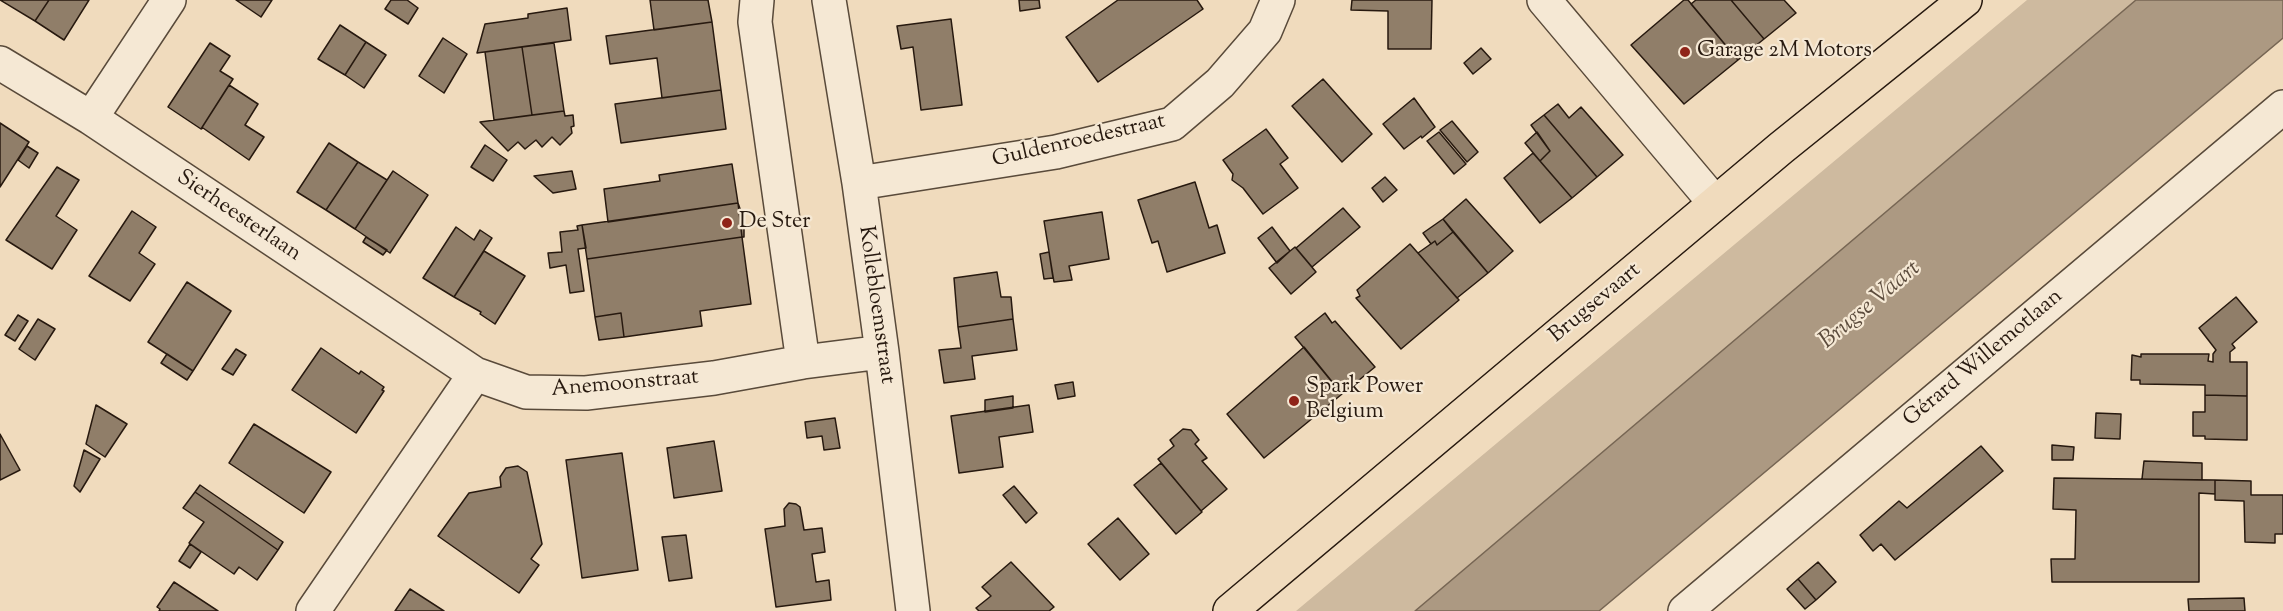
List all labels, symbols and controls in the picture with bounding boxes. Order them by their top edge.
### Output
place label: Garage 2M Motors [1697,39,1872,65]
marker: Garage 2M Motors [1678,45,1692,59]
street label: Guldenroedestraat [990,109,1168,175]
street label: Sierheesterlaan [171,166,305,268]
place label: De Ster [739,210,810,236]
marker: De Ster [720,216,734,230]
street label: Kollebloemstraat [851,224,899,386]
water label: Brugse Vaart [1815,255,1927,357]
street label: Brugsevaart [1545,258,1647,350]
street label: Gérard Willemotlaan [1899,285,2069,433]
street label: Anemoonstraat [550,365,700,405]
place label: Spark Power Belgium [1306,375,1423,427]
marker: Spark Power Belgium [1287,394,1301,408]

